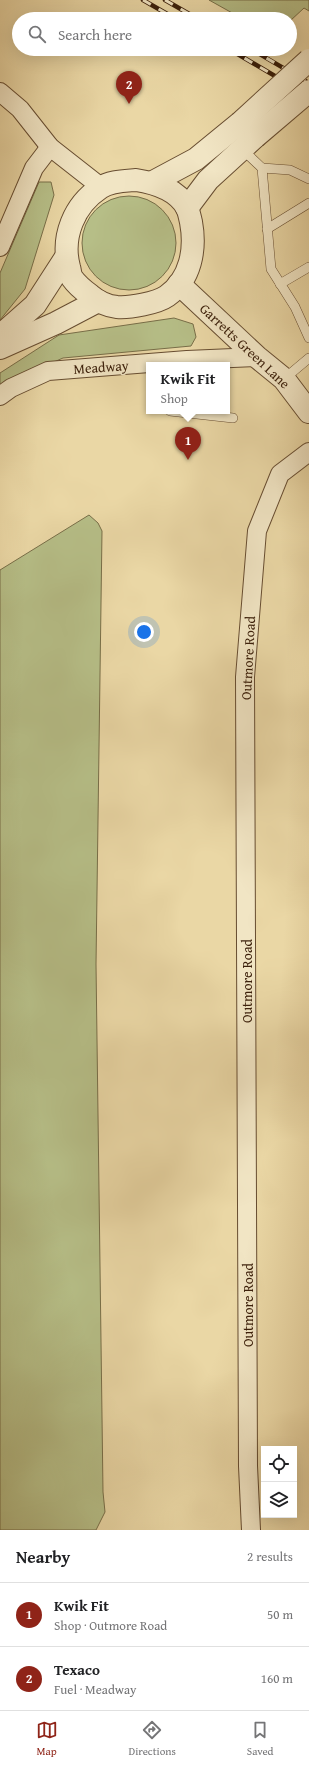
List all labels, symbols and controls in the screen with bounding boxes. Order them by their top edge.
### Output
search box [12,12,297,56]
icon: search [26,23,48,45]
text: Search here [58,24,132,45]
pin: 2 [116,71,142,104]
street label: Garretts Green Lane [195,299,295,394]
street label: Meadway [73,355,129,379]
popup [146,362,230,414]
text: Kwik Fit [161,368,215,389]
text: Shop [161,389,188,408]
pin: 1 [175,427,201,460]
street label: Outmore Road [236,615,260,701]
your location [134,622,154,642]
street label: Outmore Road [237,938,257,1023]
street label: Outmore Road [238,1262,258,1347]
map controls [261,1446,297,1518]
button: locate [261,1446,297,1482]
button: layers [261,1482,297,1518]
text: Nearby [16,1544,70,1569]
text: 2 results [247,1547,293,1566]
text: Kwik Fit [54,1595,109,1616]
text: 1 [26,1605,32,1624]
text: 50 m [267,1605,293,1624]
text: Shop · Outmore Road [54,1616,167,1635]
text: Texaco [54,1659,100,1680]
text: 2 [26,1669,32,1688]
text: 160 m [261,1669,293,1688]
text: Fuel · Meadway [54,1680,137,1699]
tab: Map [36,1719,58,1759]
tab: Directions [129,1719,176,1759]
tab: Saved [247,1719,273,1759]

